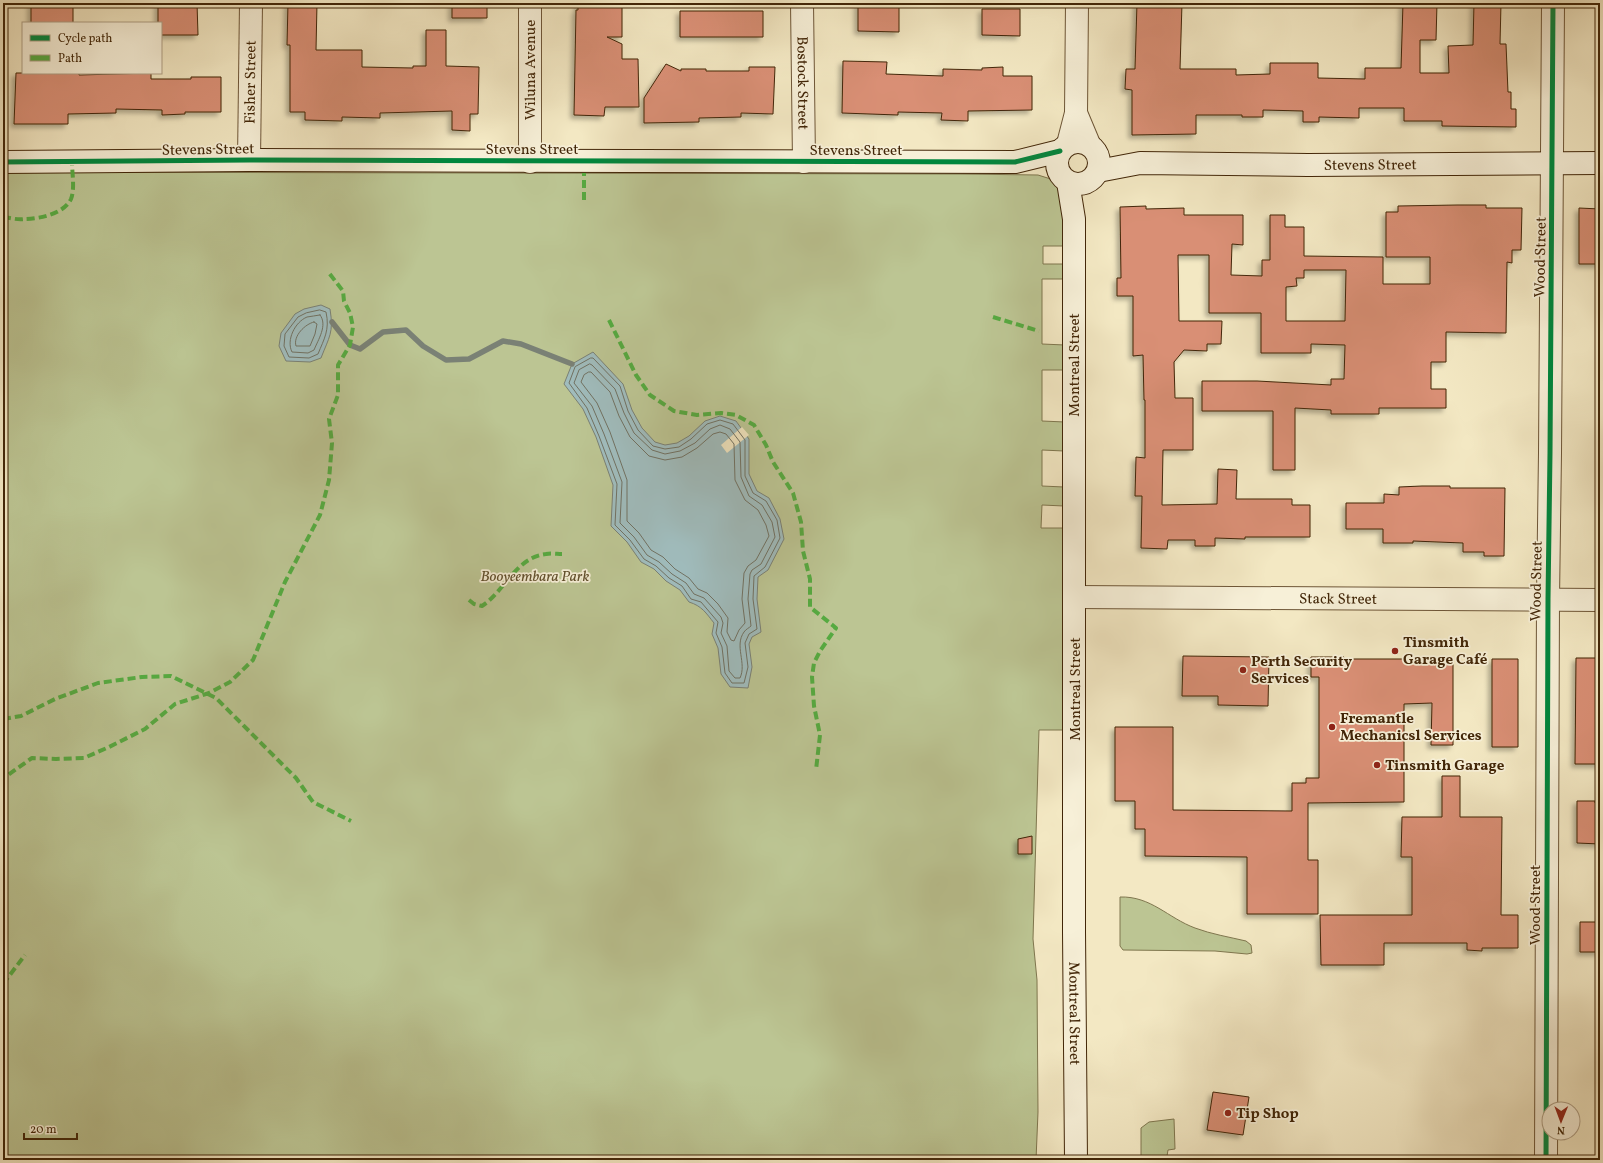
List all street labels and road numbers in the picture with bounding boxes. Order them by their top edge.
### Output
street label: Wiluna Avenue [521,20,542,120]
street label: Bostock Street [790,36,813,130]
street label: Fisher Street [240,40,263,124]
street label: Stevens Street [161,139,255,162]
street label: Stevens Street [486,140,578,161]
street label: Stevens Street [810,141,902,162]
street label: Stevens Street [1324,155,1417,177]
street label: Wood Street [1530,217,1553,298]
street label: Montreal Street [1065,313,1086,417]
street label: Wood Street [1526,541,1549,622]
street label: Stack Street [1299,589,1377,611]
street label: Montreal Street [1066,637,1087,741]
street label: Wood Street [1526,865,1547,945]
street label: Montreal Street [1062,962,1084,1065]

